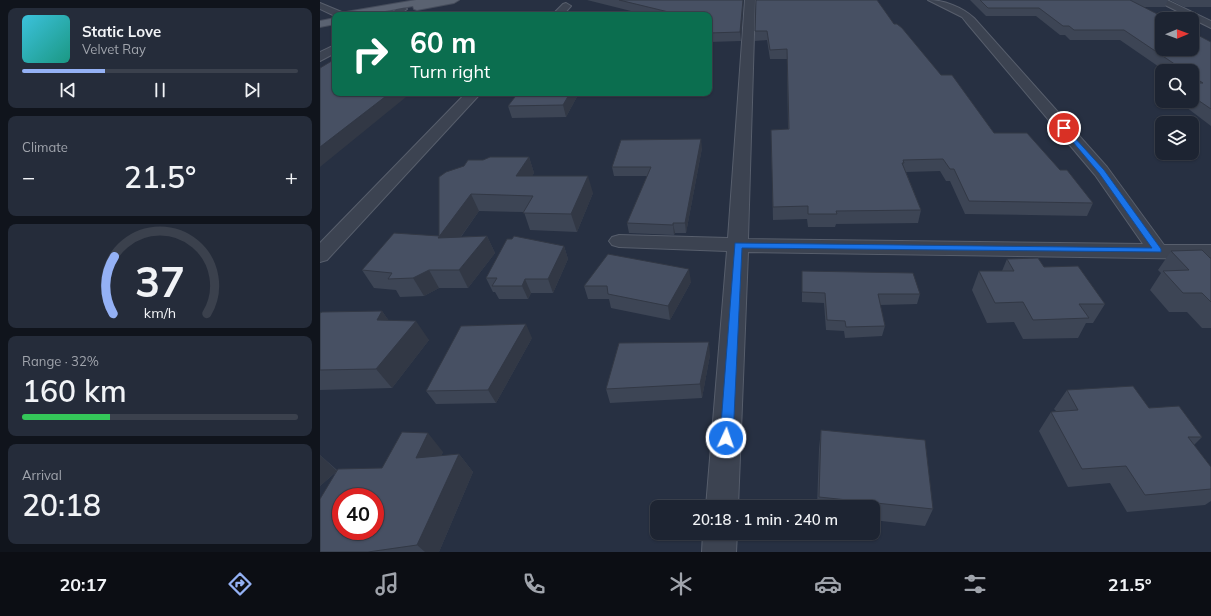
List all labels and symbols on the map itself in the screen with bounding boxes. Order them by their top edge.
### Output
north arrow [1155,12,1199,56]
pin [1047,111,1081,145]
position arrow [705,417,747,459]
speed limit sign: 40 [332,488,384,540]

